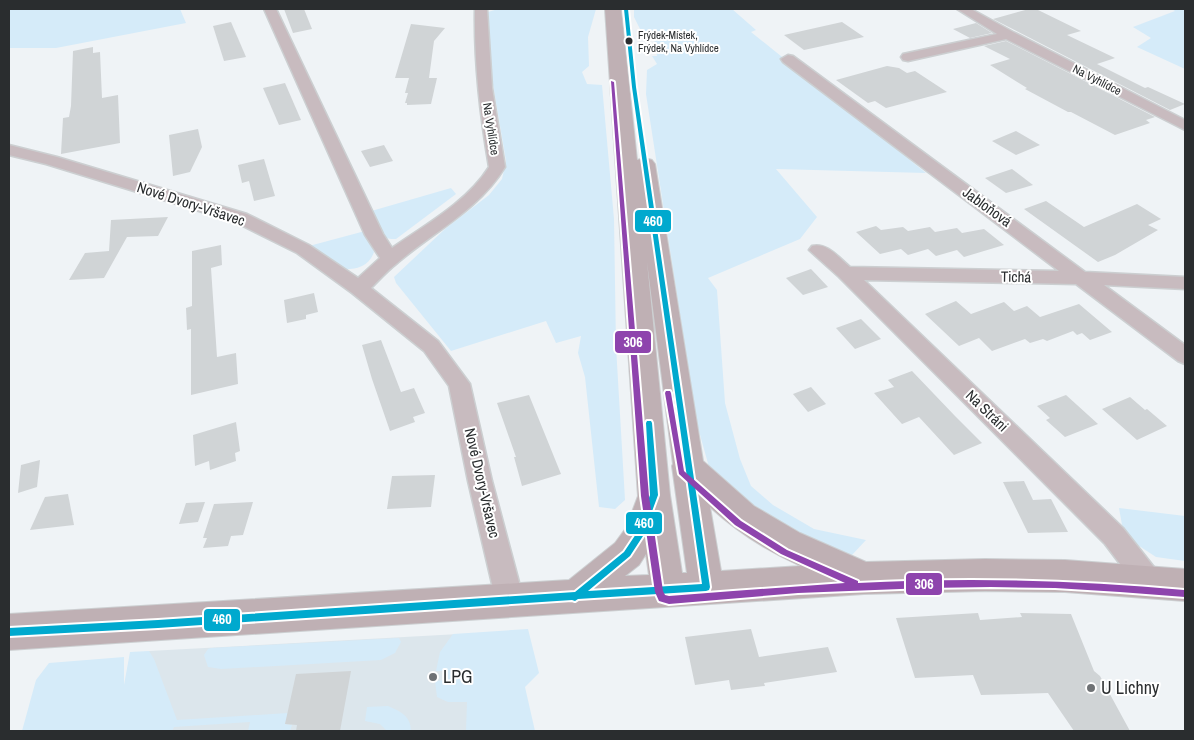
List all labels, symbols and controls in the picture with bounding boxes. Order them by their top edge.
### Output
place label: Frýdek-Místek, Frýdek, Na Vyhlídce [638,28,719,55]
marker: Frýdek-Místek, Frýdek, Na Vyhlídce [624,36,634,46]
street label: Na Vyhlídce [1070,61,1124,99]
street label: Na Vyhlídce [479,102,503,156]
street label: Nové Dvory-Vršavec [134,176,248,231]
street label: Jabloňová [958,182,1016,232]
line badge: 460 [634,209,672,233]
text: 460 [643,212,663,230]
street label: Tichá [1001,266,1032,287]
line badge: 306 [614,330,652,354]
text: 306 [623,333,643,351]
street label: Na Stráni [961,385,1013,436]
street label: Nové Dvory-Vršavec [460,426,505,540]
line badge: 460 [625,511,663,535]
text: 460 [634,514,654,532]
line badge: 306 [905,572,943,596]
text: 306 [914,575,934,593]
line badge: 460 [203,608,241,632]
text: 460 [212,610,232,628]
place label: LPG [443,664,473,689]
marker: LPG [427,671,439,683]
place label: U Lichny [1101,675,1160,700]
marker: U Lichny [1085,682,1097,694]

